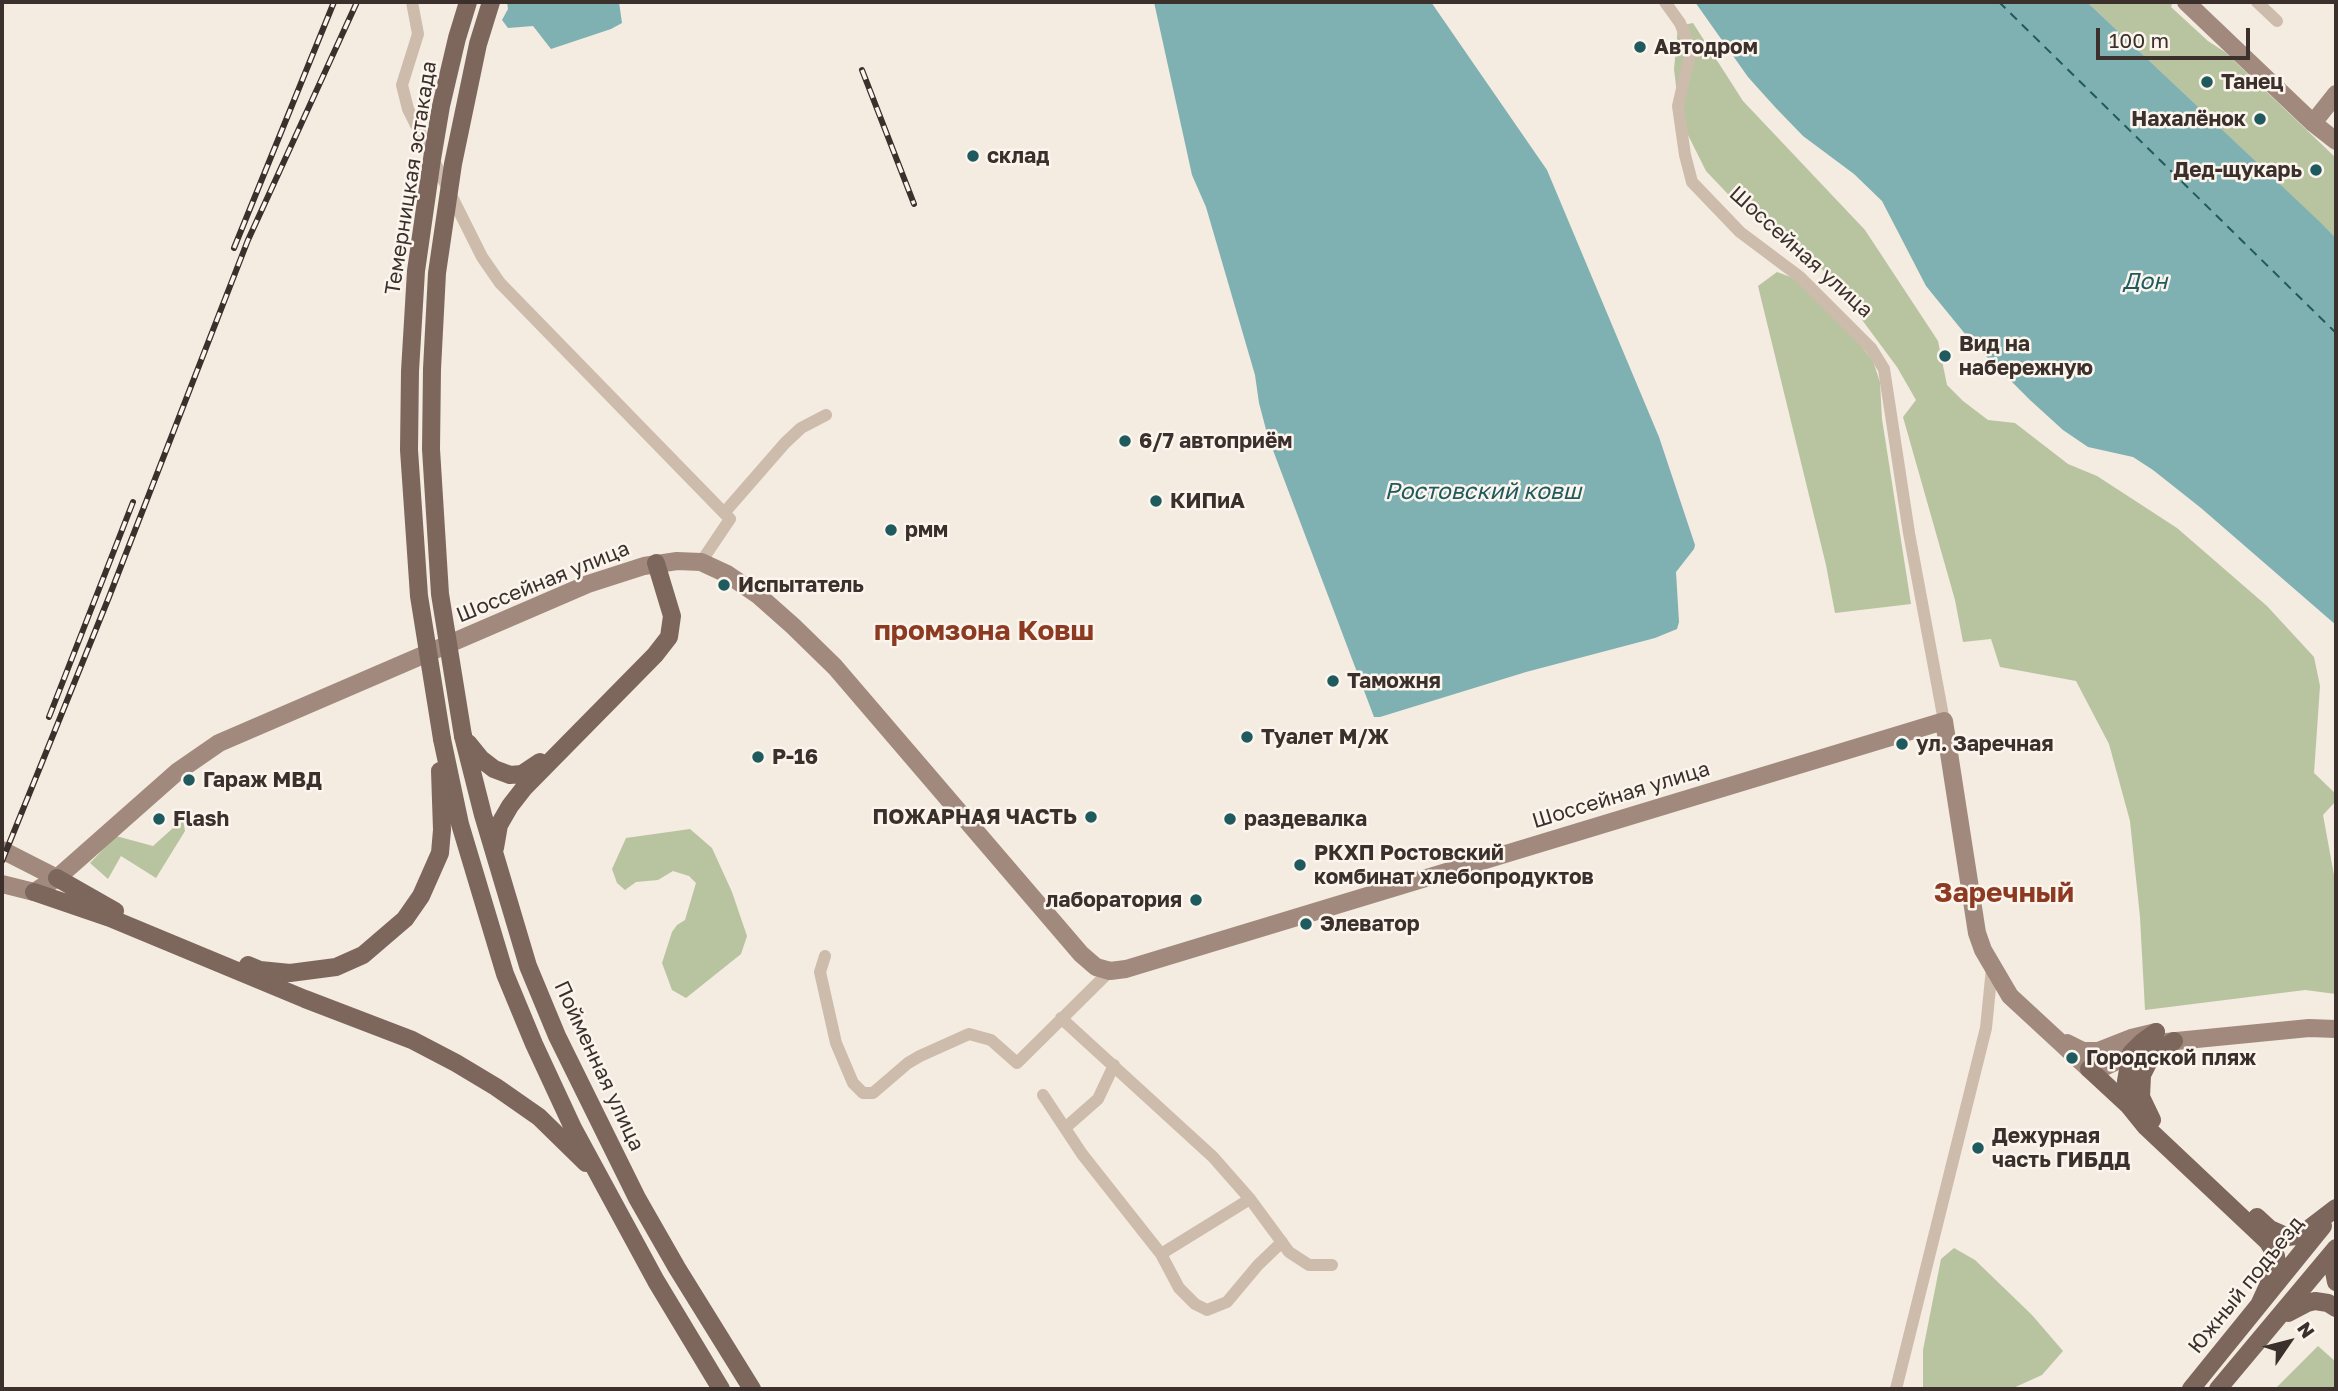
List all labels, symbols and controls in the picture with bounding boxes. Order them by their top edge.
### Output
scale bar [2100,14,2254,58]
text: 100 m [2109,27,2169,53]
place label: Автодром [1654,34,1758,60]
marker: Автодром [1632,39,1648,55]
street label: Темерницкая эстакада [380,59,442,297]
place label: Танец [2221,69,2284,95]
marker: Танец [2199,74,2215,90]
place label: Нахалёнок [2131,106,2246,132]
marker: Нахалёнок [2252,111,2268,127]
place label: склад [987,143,1049,169]
marker: склад [965,148,981,164]
place label: Дед-щукарь [2173,157,2302,183]
marker: Дед-щукарь [2308,162,2324,178]
street label: Шоссейная улица [1724,181,1878,323]
water label: Дон [2123,268,2167,296]
place label: Вид на набережную [1959,331,2093,381]
marker: Вид на набережную [1937,348,1953,364]
place label: 6/7 автоприём [1139,428,1292,454]
marker: 6/7 автоприём [1117,433,1133,449]
water label: Ростовский ковш [1385,478,1581,506]
place label: КИПиА [1170,488,1245,514]
marker: КИПиА [1148,493,1164,509]
place label: рмм [905,517,948,543]
marker: рмм [883,522,899,538]
street label: Шоссейная улица [453,536,633,628]
place label: Испытатель [738,572,864,598]
marker: Испытатель [716,577,732,593]
district label: промзона Ковш [874,614,1094,648]
place label: Таможня [1347,668,1441,694]
marker: Таможня [1325,673,1341,689]
place label: Туалет М/Ж [1261,724,1389,750]
marker: Туалет М/Ж [1239,729,1255,745]
place label: ул. Заречная [1916,731,2054,757]
marker: ул. Заречная [1894,736,1910,752]
place label: Р-16 [772,744,818,770]
marker: Р-16 [750,749,766,765]
street label: Шоссейная улица [1529,756,1713,834]
place label: Гараж МВД [203,767,322,793]
marker: Гараж МВД [181,772,197,788]
place label: ПОЖАРНАЯ ЧАСТЬ [872,804,1077,830]
place label: Flash [173,806,229,832]
place label: раздевалка [1244,806,1367,832]
marker: ПОЖАРНАЯ ЧАСТЬ [1083,809,1099,825]
marker: Flash [151,811,167,827]
marker: раздевалка [1222,811,1238,827]
place label: РКХП Ростовский комбинат хлебопродуктов [1314,840,1594,890]
marker: РКХП Ростовский комбинат хлебопродуктов [1292,857,1308,873]
district label: Заречный [1934,876,2074,910]
place label: лаборатория [1046,887,1182,913]
marker: лаборатория [1188,892,1204,908]
place label: Элеватор [1320,911,1420,937]
marker: Элеватор [1298,916,1314,932]
street label: Пойменная улица [549,977,649,1155]
place label: Городской пляж [2086,1045,2256,1071]
marker: Городской пляж [2064,1050,2080,1066]
place label: Дежурная часть ГИБДД [1992,1123,2130,1173]
marker: Дежурная часть ГИБДД [1970,1140,1986,1156]
street label: Южный подъезд [2183,1211,2309,1359]
north arrow [2254,1307,2324,1377]
text: N [2293,1317,2320,1342]

